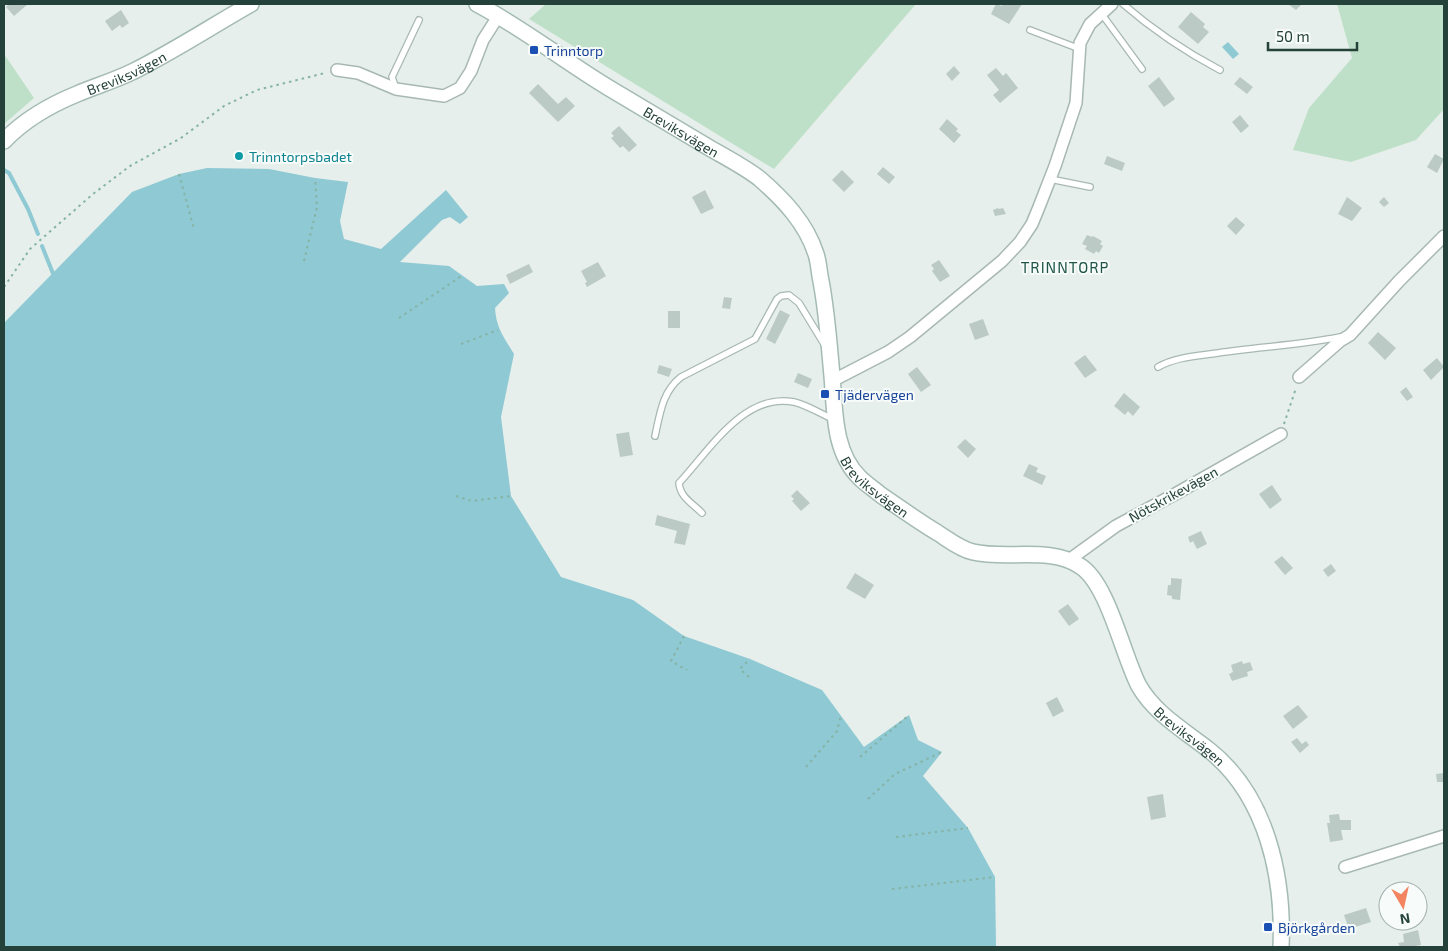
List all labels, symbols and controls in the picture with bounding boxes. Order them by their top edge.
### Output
scale bar [1268,20,1357,52]
text: 50 m [1276,27,1310,45]
place label: Trinntorp [544,42,603,59]
marker: Trinntorp [528,44,540,56]
street label: Breviksvägen [84,47,169,98]
street label: Breviksvägen [641,102,722,160]
place label: Trinntorpsbadet [249,148,352,165]
marker: Trinntorpsbadet [233,150,245,162]
district label: TRINNTORP [1021,258,1109,276]
place label: Tjädervägen [835,386,914,403]
marker: Tjädervägen [819,388,831,400]
street label: Breviksvägen [838,453,913,520]
street label: Nötskrikevägen [1125,462,1221,526]
street label: Breviksvägen [1151,703,1229,769]
north arrow [1378,881,1428,931]
text: N [1399,910,1411,929]
place label: Björkgården [1278,919,1355,936]
marker: Björkgården [1262,921,1274,933]

